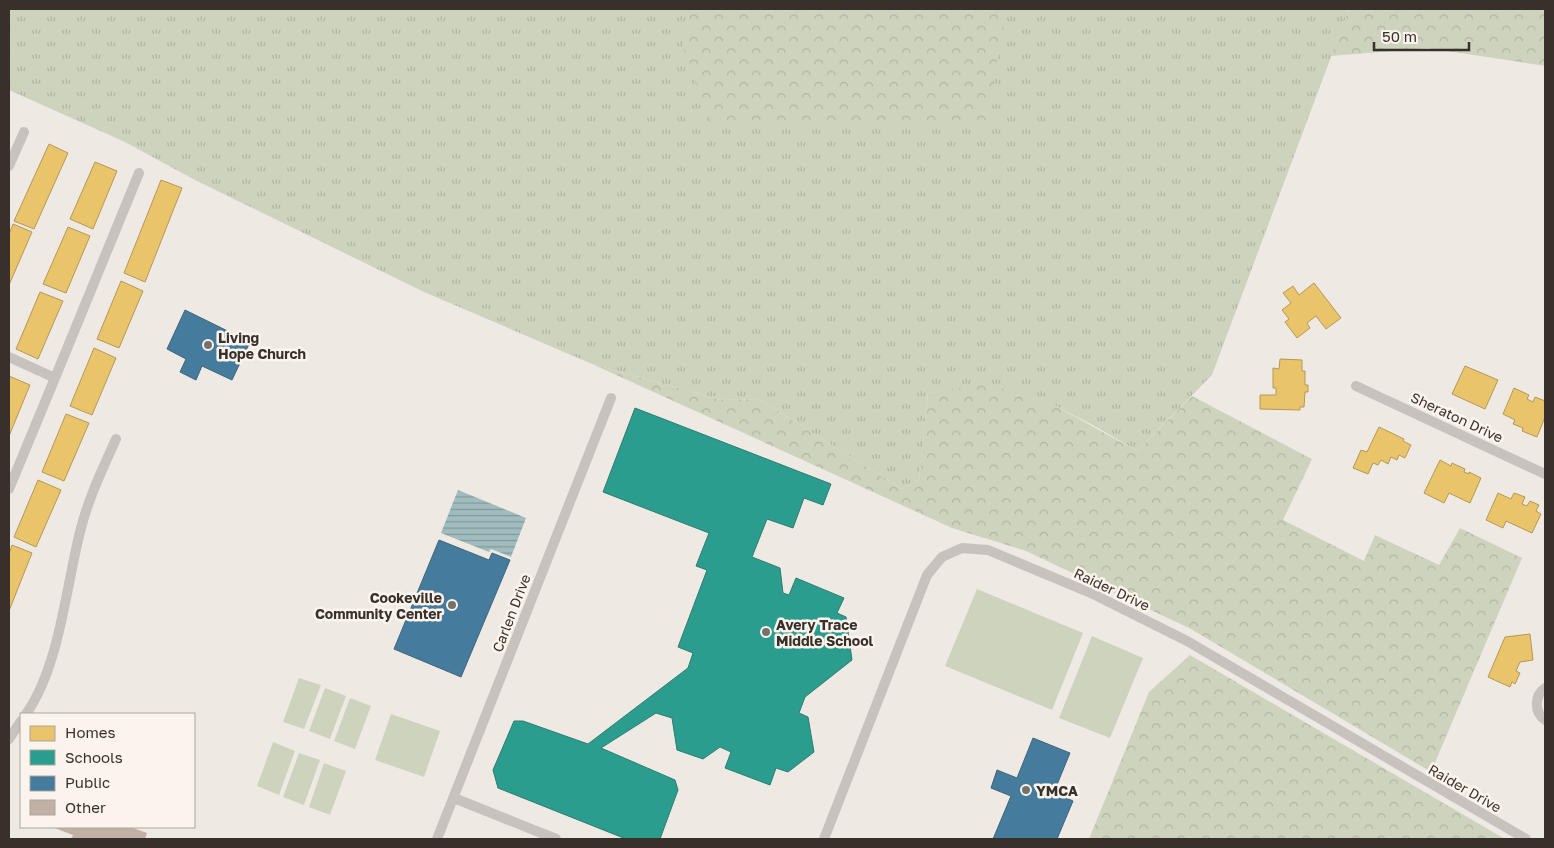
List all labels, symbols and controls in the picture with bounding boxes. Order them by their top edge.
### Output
scale bar [1374,20,1469,52]
text: 50 m [1382,27,1417,45]
place label: Living Hope Church [218,329,306,362]
marker: Living Hope Church [202,339,214,351]
street label: Sheraton Drive [1408,388,1506,446]
street label: Raider Drive [1072,564,1152,614]
street label: Carlen Drive [488,572,534,654]
place label: Cookeville Community Center [315,589,443,622]
marker: Cookeville Community Center [446,599,458,611]
place label: Avery Trace Middle School [776,616,874,649]
marker: Avery Trace Middle School [760,626,772,638]
legend [20,713,195,828]
text: Homes [65,723,115,741]
text: Schools [65,748,123,766]
street label: Raider Drive [1425,760,1505,816]
text: Public [65,773,110,791]
place label: YMCA [1036,782,1078,799]
marker: YMCA [1020,784,1032,796]
text: Other [65,798,106,816]

